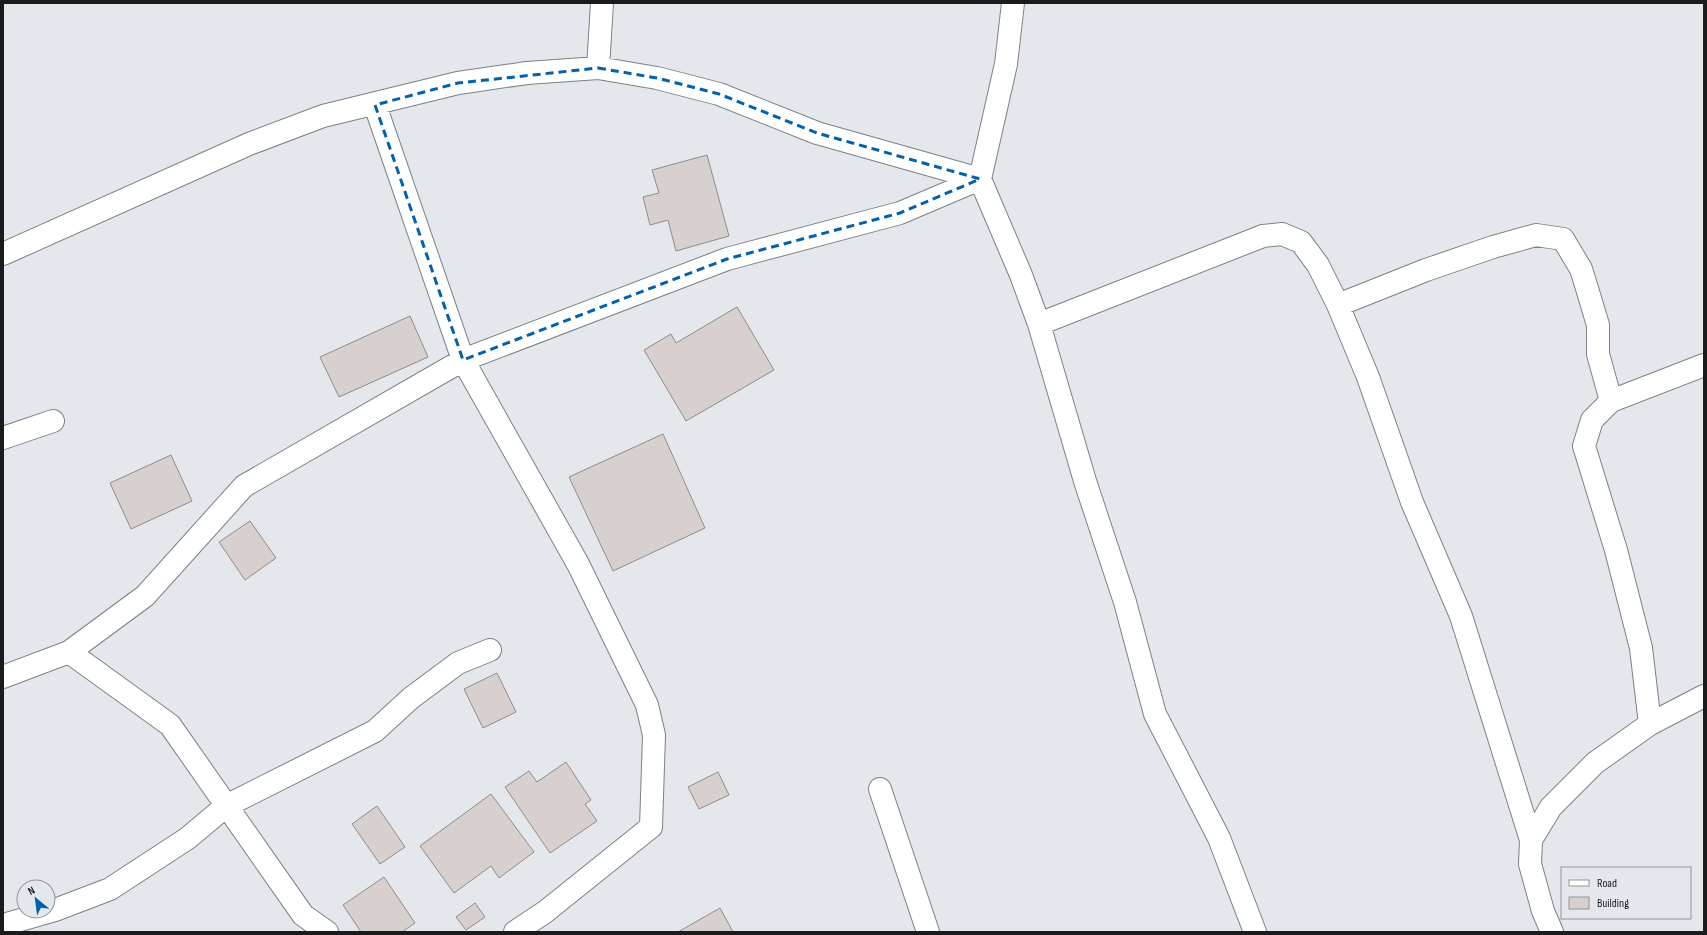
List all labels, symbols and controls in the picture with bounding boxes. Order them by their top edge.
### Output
legend [1561,867,1691,919]
text: Road [1597,876,1617,891]
north arrow [16,879,56,919]
text: N [26,884,37,898]
text: Building [1597,896,1629,911]

